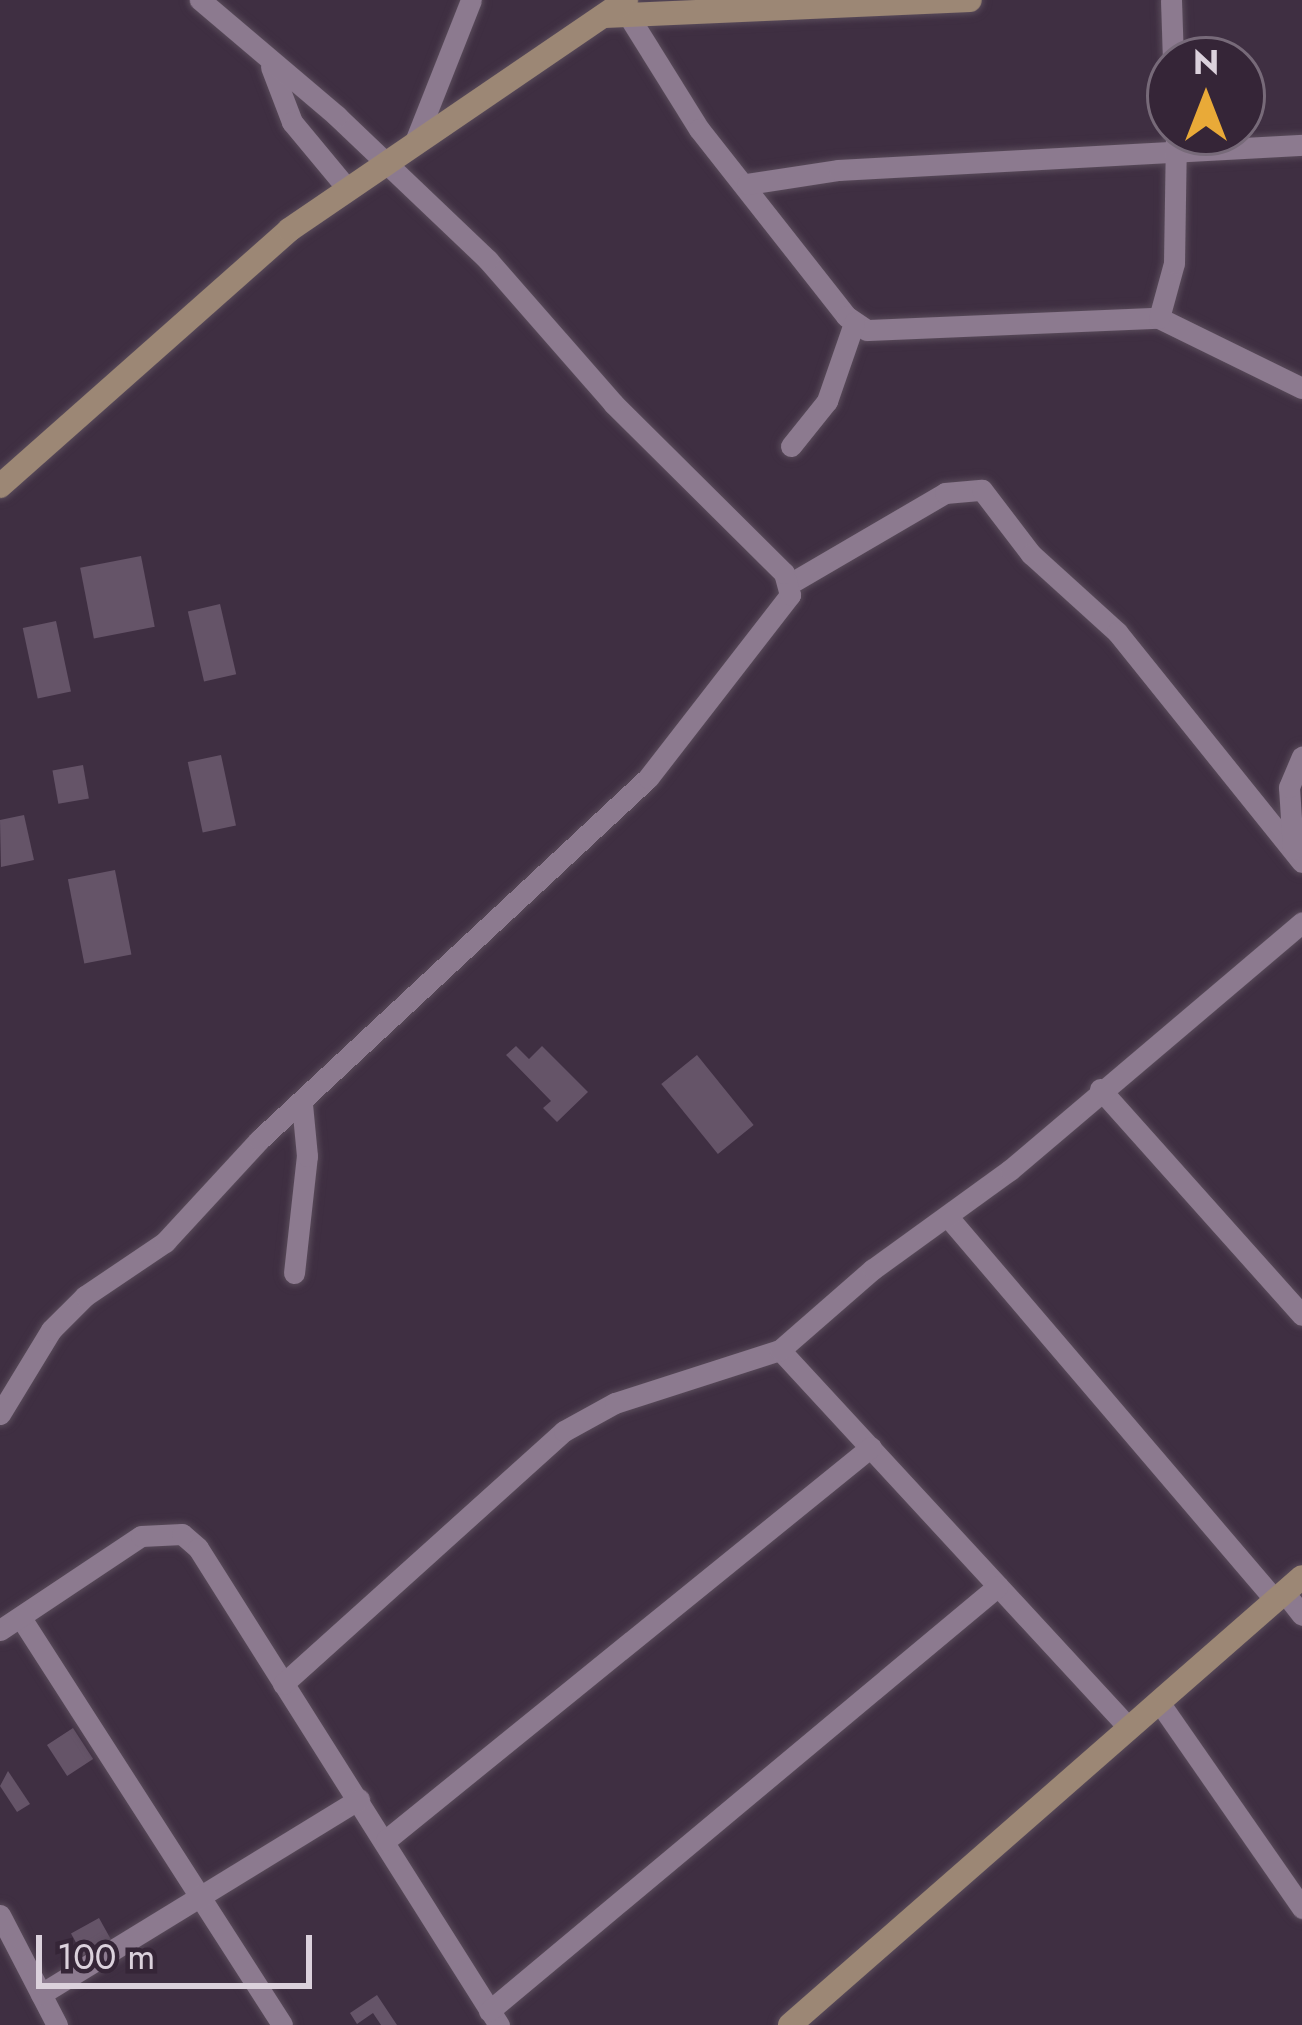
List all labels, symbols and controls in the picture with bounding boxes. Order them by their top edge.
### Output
north arrow [1146,36,1266,156]
text: N [1193,39,1219,86]
scale bar [42,1911,318,1985]
text: 100 m [57,1930,155,1982]

